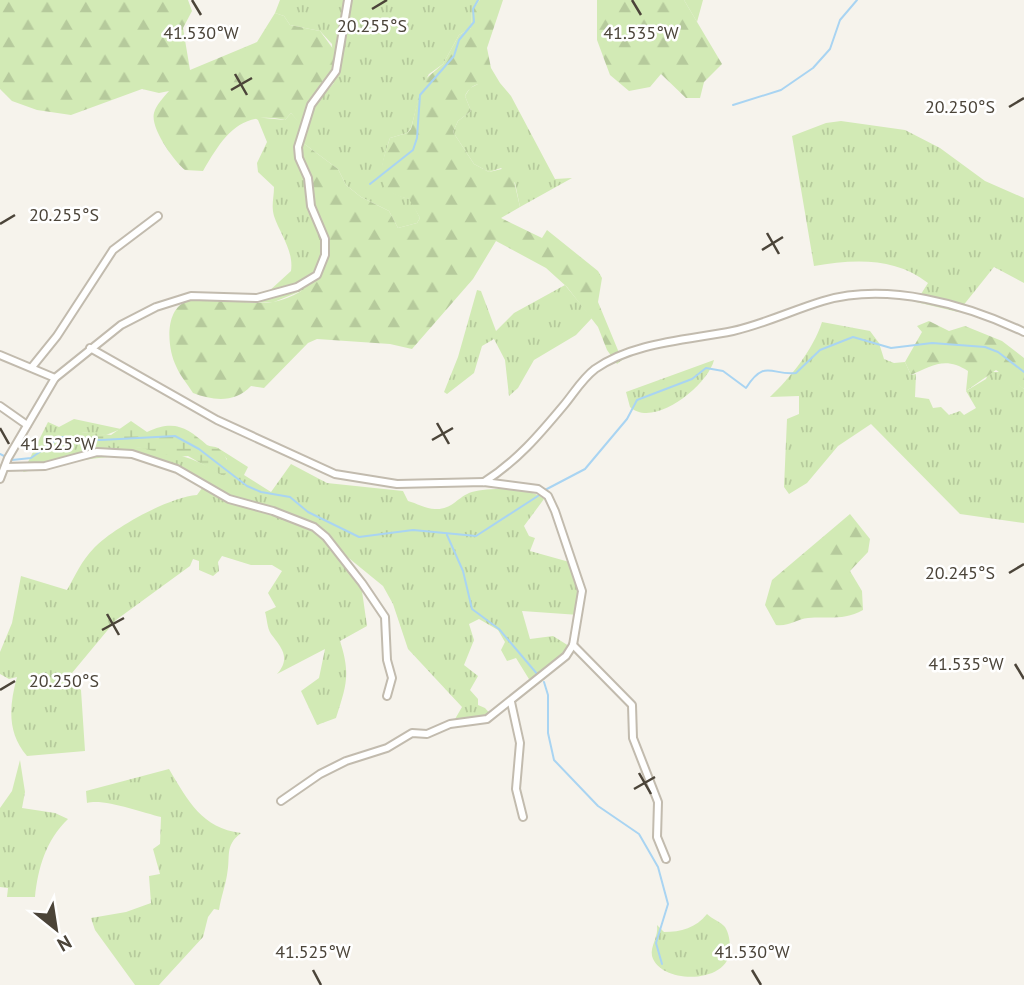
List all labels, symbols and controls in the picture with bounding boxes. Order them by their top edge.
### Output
text: 20.255°S [337,14,407,37]
text: 41.530°W [163,21,239,44]
text: 41.535°W [603,21,679,44]
text: 20.250°S [925,95,995,118]
text: 20.255°S [29,203,99,226]
text: 41.525°W [20,432,96,455]
text: 20.245°S [925,561,995,584]
text: 41.535°W [928,652,1004,675]
text: 20.250°S [29,669,99,692]
north arrow [21,894,91,964]
text: N [53,930,76,957]
text: 41.525°W [275,940,351,963]
text: 41.530°W [714,940,790,963]

